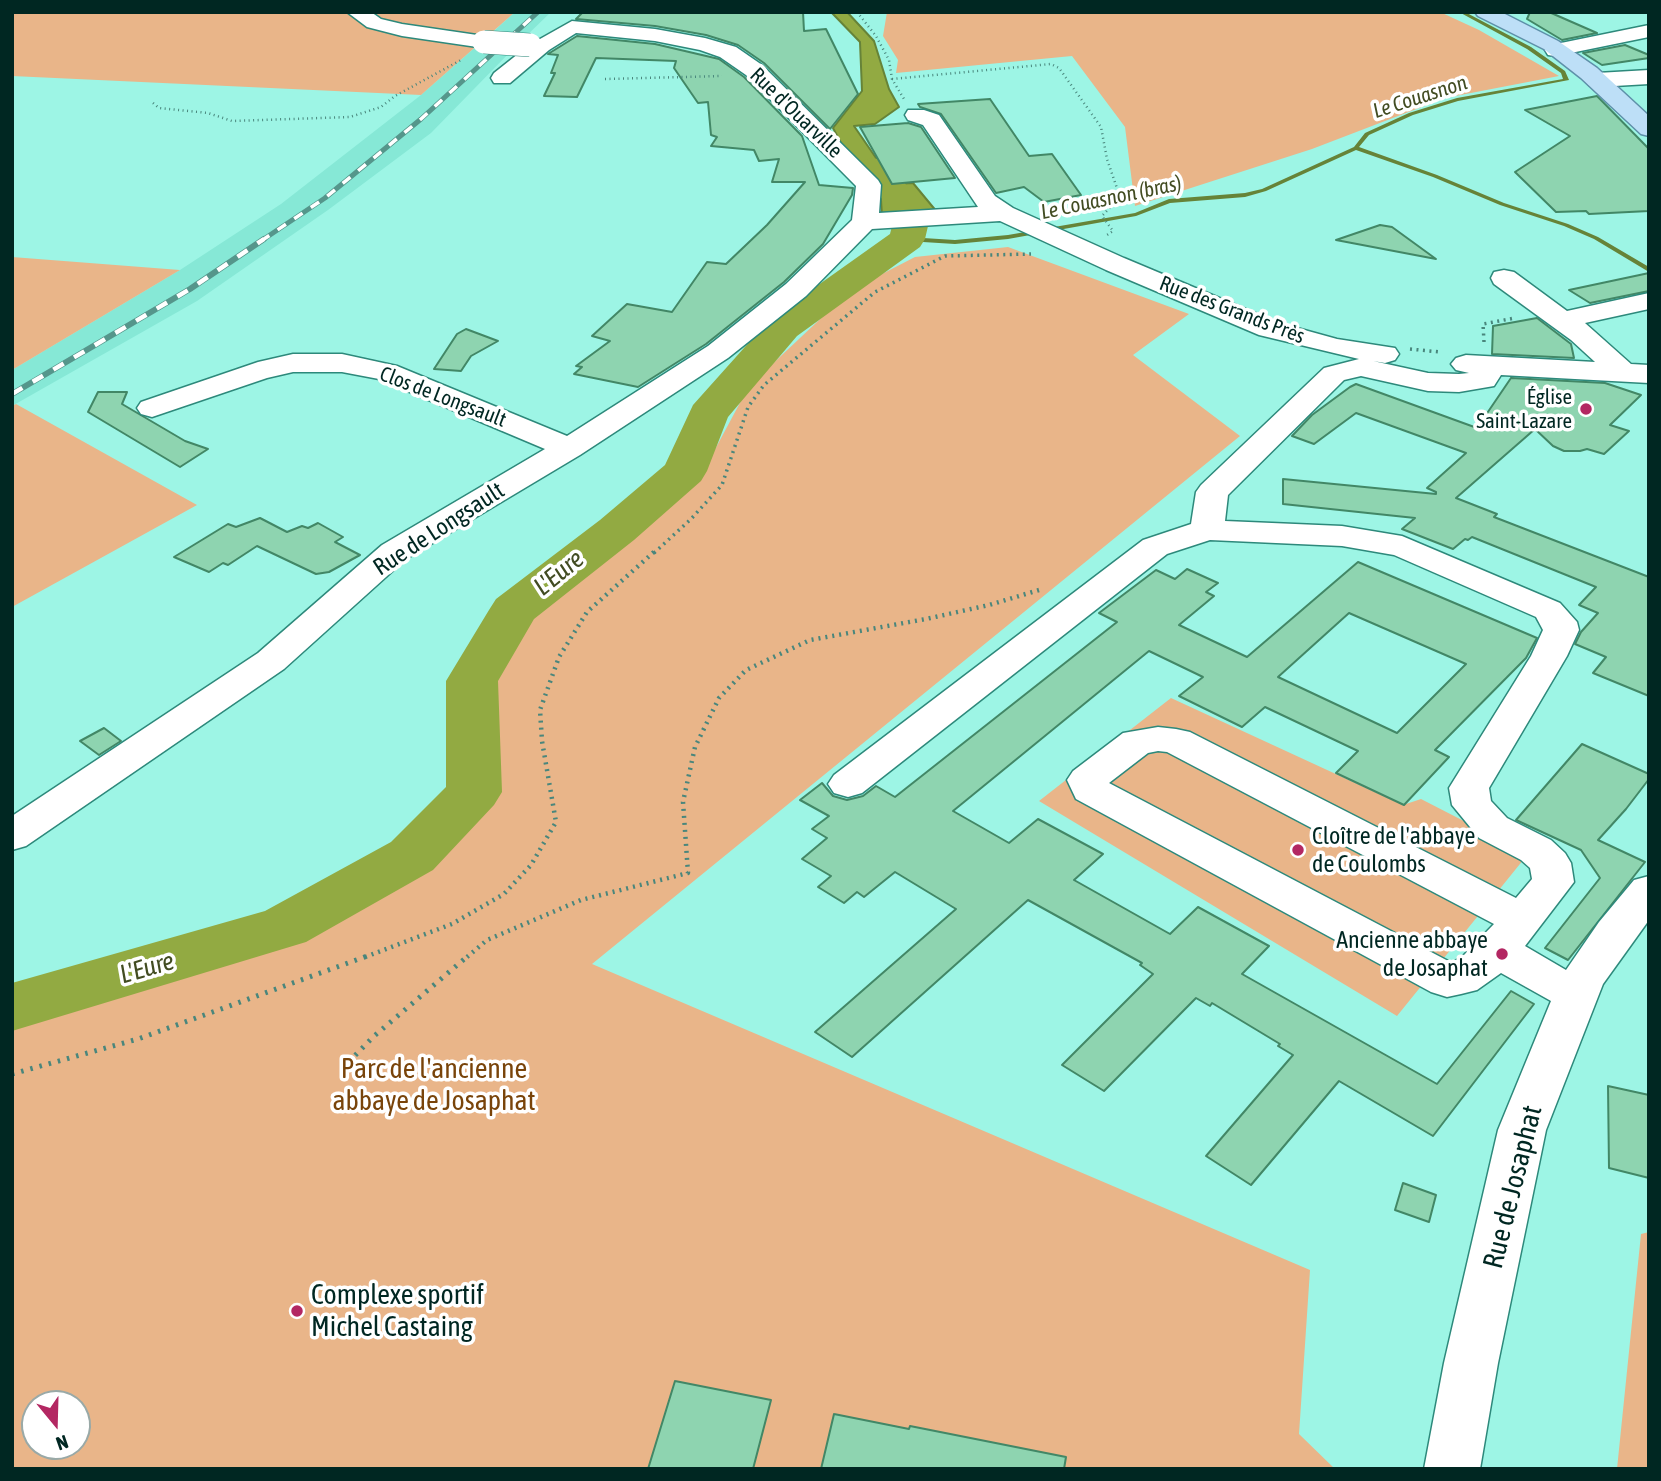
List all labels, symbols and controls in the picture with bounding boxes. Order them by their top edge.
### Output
street label: Rue d'Ouarville [745,63,847,163]
water label: Le Couasnon [1370,70,1470,124]
water label: Le Couasnon (bras) [1038,171,1184,225]
street label: Rue des Grands Près [1156,271,1308,349]
street label: Clos de Longsault [376,361,510,433]
place label: Église Saint-Lazare [1476,384,1572,434]
marker: Église Saint-Lazare [1578,401,1594,417]
street label: Rue de Longsault [368,476,510,582]
water label: L'Eure [528,543,590,603]
place label: Cloître de l'abbaye de Coulombs [1312,822,1475,878]
marker: Cloître de l'abbaye de Coulombs [1290,842,1306,858]
place label: Ancienne abbaye de Josaphat [1336,926,1488,982]
water label: L'Eure [116,945,178,991]
marker: Ancienne abbaye de Josaphat [1494,946,1510,962]
park label: Parc de l'ancienne abbaye de Josaphat [332,1052,536,1118]
street label: Rue de Josaphat [1477,1102,1549,1272]
place label: Complexe sportif Michel Castaing [311,1278,484,1344]
marker: Complexe sportif Michel Castaing [289,1303,305,1319]
north arrow [21,1390,91,1460]
text: N [53,1431,71,1455]

